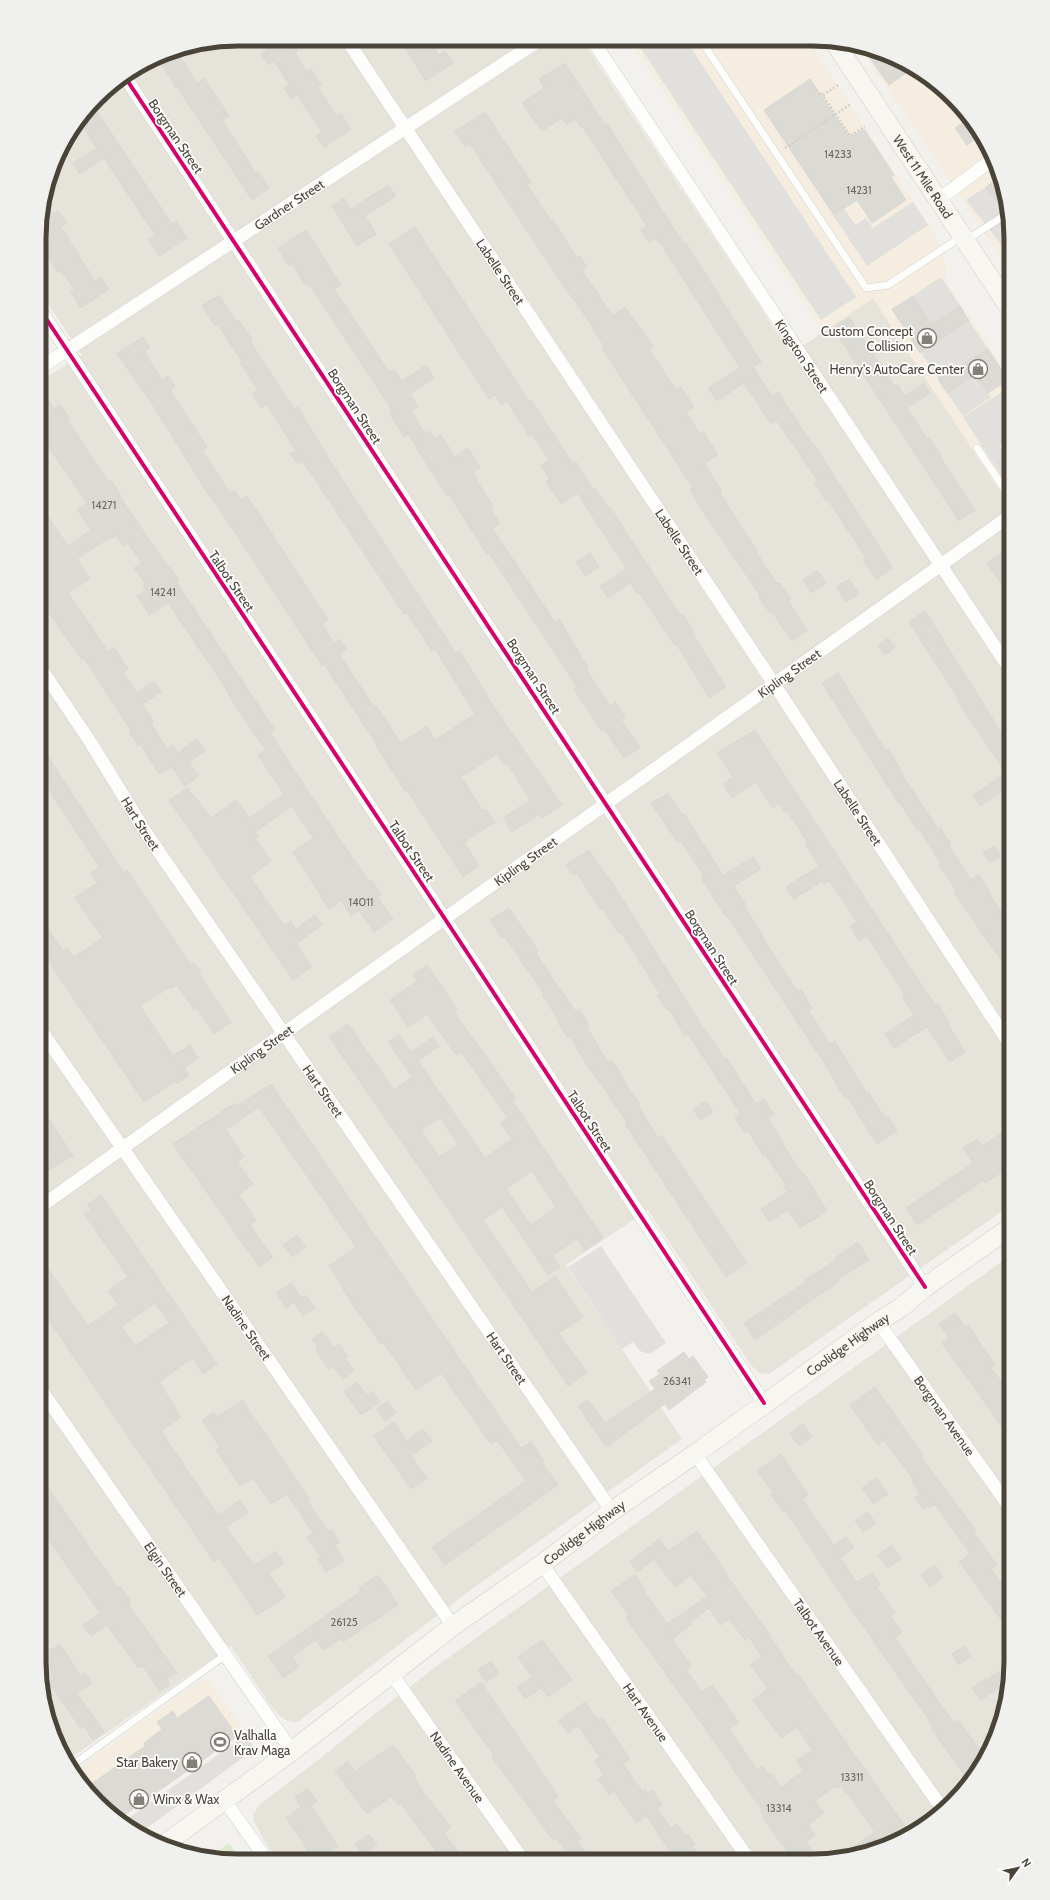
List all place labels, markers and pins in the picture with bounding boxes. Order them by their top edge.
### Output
place label: Custom Concept Collision [821,323,914,354]
shop icon: Custom Concept Collision [916,327,938,349]
shop icon: Henry's AutoCare Center [967,358,989,380]
place label: Henry's AutoCare Center [830,361,965,377]
place label: Valhalla Krav Maga [234,1727,291,1758]
sports icon: Valhalla Krav Maga [209,1731,231,1753]
shop icon: Star Bakery [181,1751,203,1773]
place label: Star Bakery [116,1754,178,1770]
shop icon: Winx & Wax [128,1788,150,1810]
place label: Winx & Wax [153,1791,220,1807]

